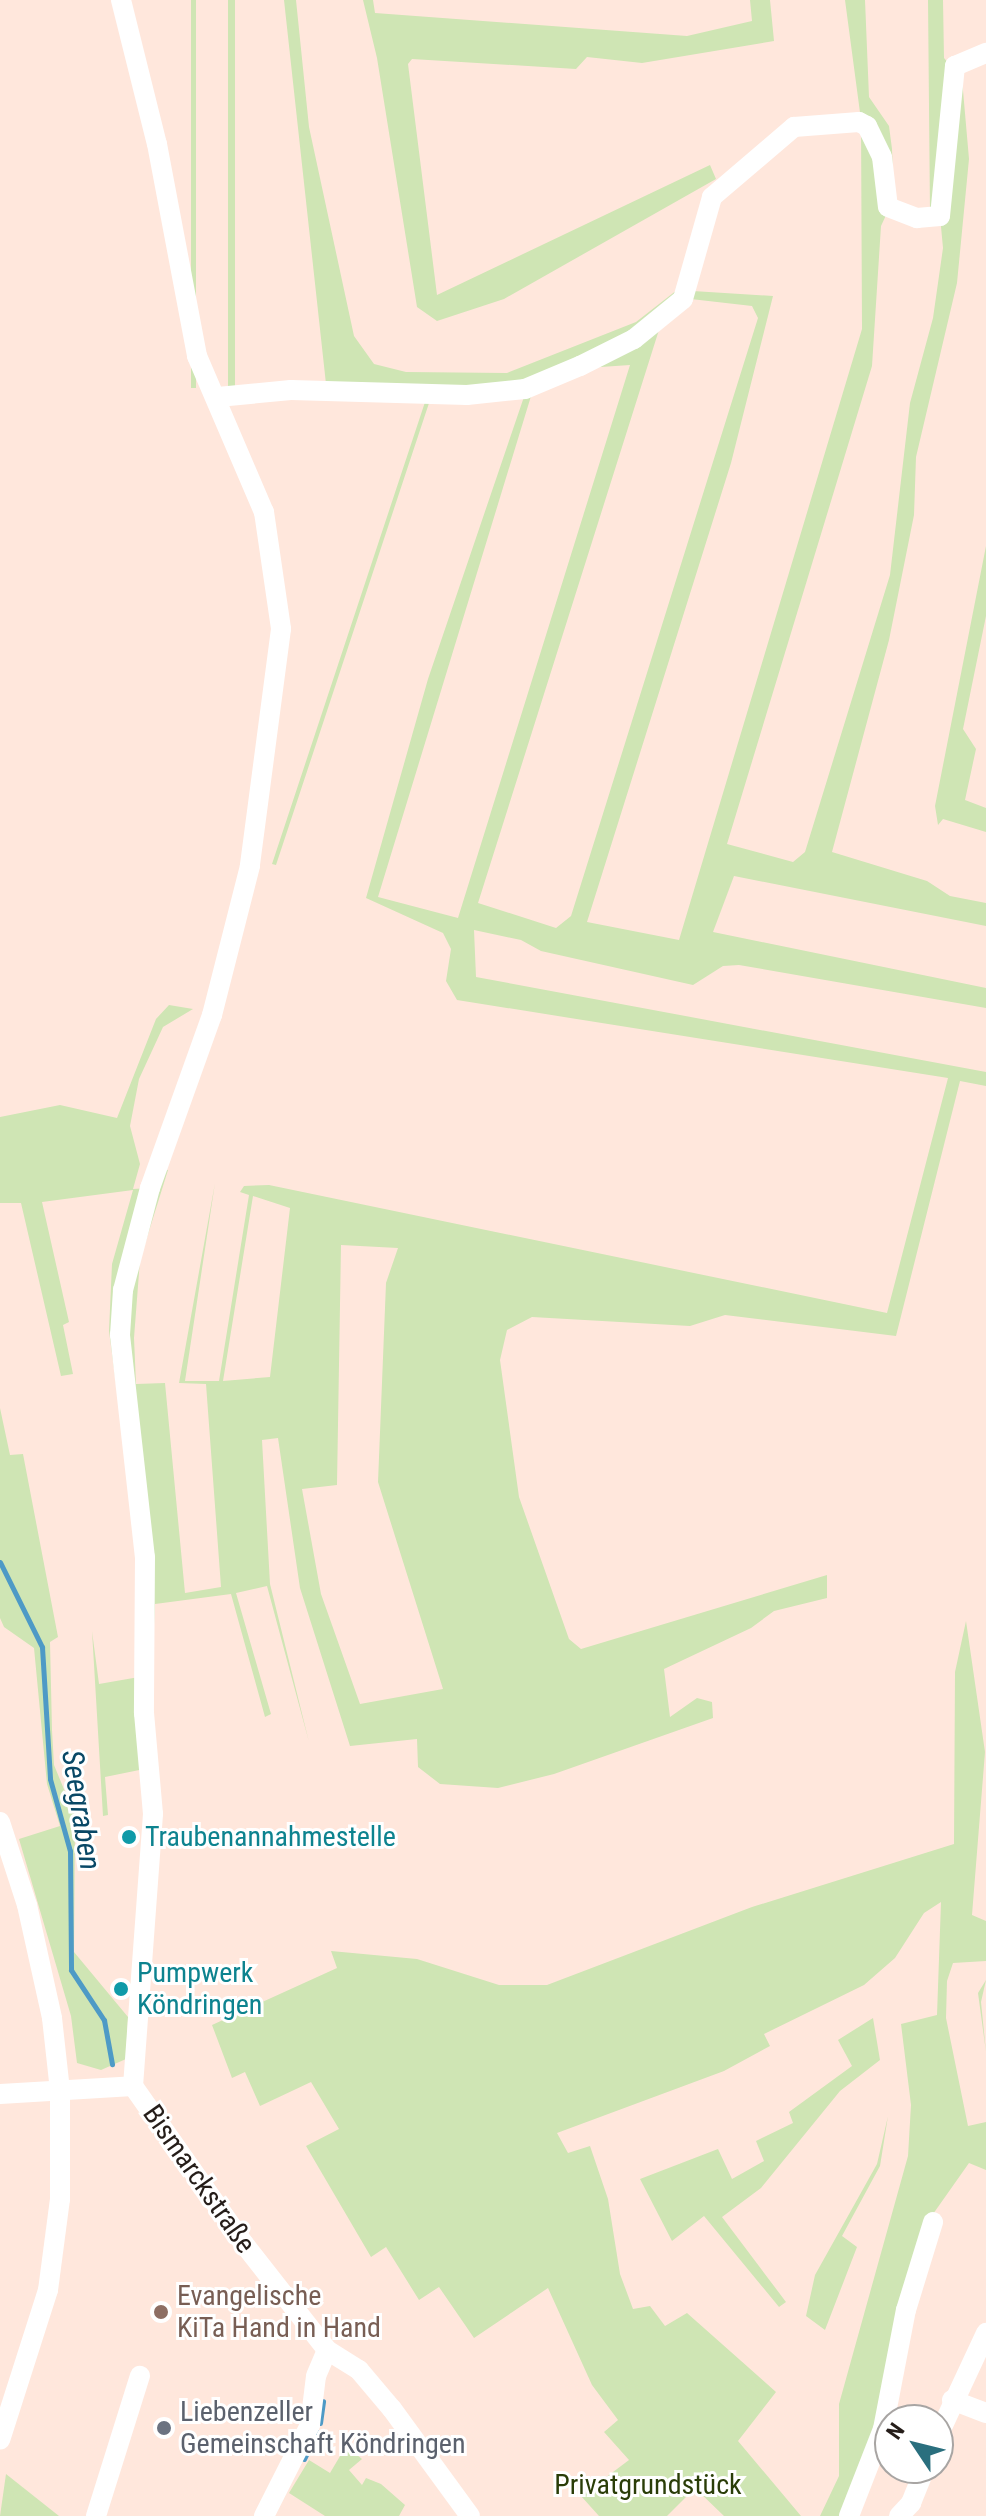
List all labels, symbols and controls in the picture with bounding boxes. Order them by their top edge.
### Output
water label: Seegraben [54,1747,108,1873]
place label: Traubenannahmestelle [145,1820,396,1854]
marker: Traubenannahmestelle [120,1828,138,1846]
place label: Pumpwerk Köndringen [137,1956,262,2022]
marker: Pumpwerk Köndringen [112,1980,130,1998]
street label: Bismarckstraße [136,2099,262,2259]
place label: Evangelische KiTa Hand in Hand [177,2279,381,2345]
marker: Evangelische KiTa Hand in Hand [152,2303,170,2321]
place label: Liebenzeller Gemeinschaft Köndringen [180,2395,465,2461]
north arrow [874,2404,954,2484]
text: N [881,2418,910,2444]
marker: Liebenzeller Gemeinschaft Köndringen [155,2419,173,2437]
park label: Privatgrundstück [554,2468,742,2502]

